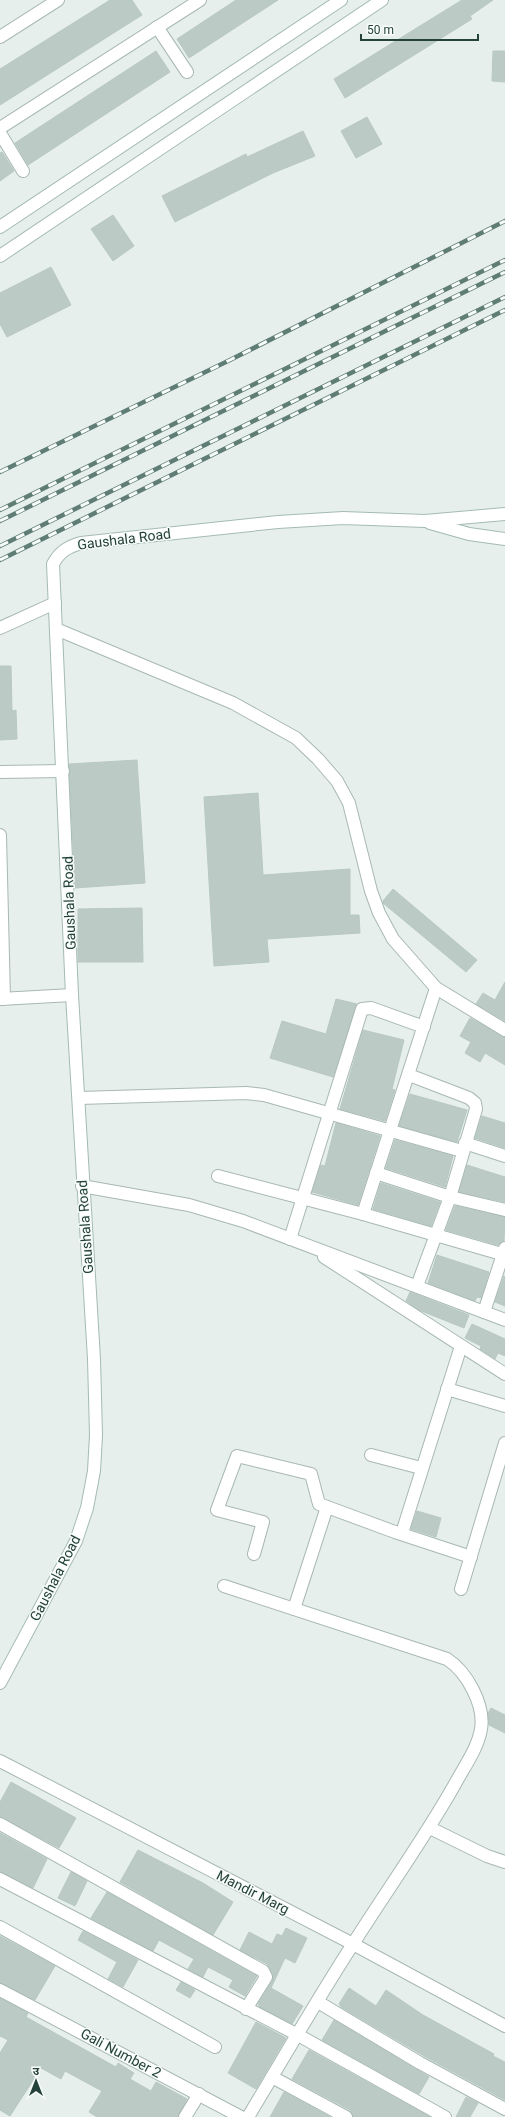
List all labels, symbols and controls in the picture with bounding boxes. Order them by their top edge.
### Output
scale bar [361,16,478,42]
text: 50 m [367,23,394,37]
street label: Gaushala Road [76,525,172,553]
street label: Gaushala Road [59,856,79,950]
street label: Gaushala Road [74,1180,96,1274]
street label: Gaushala Road [27,1532,83,1624]
street label: Mandir Marg [214,1867,292,1917]
street label: Gali Number 2 [78,2025,164,2081]
north arrow [16,2061,56,2101]
text: उ [33,2065,40,2078]

